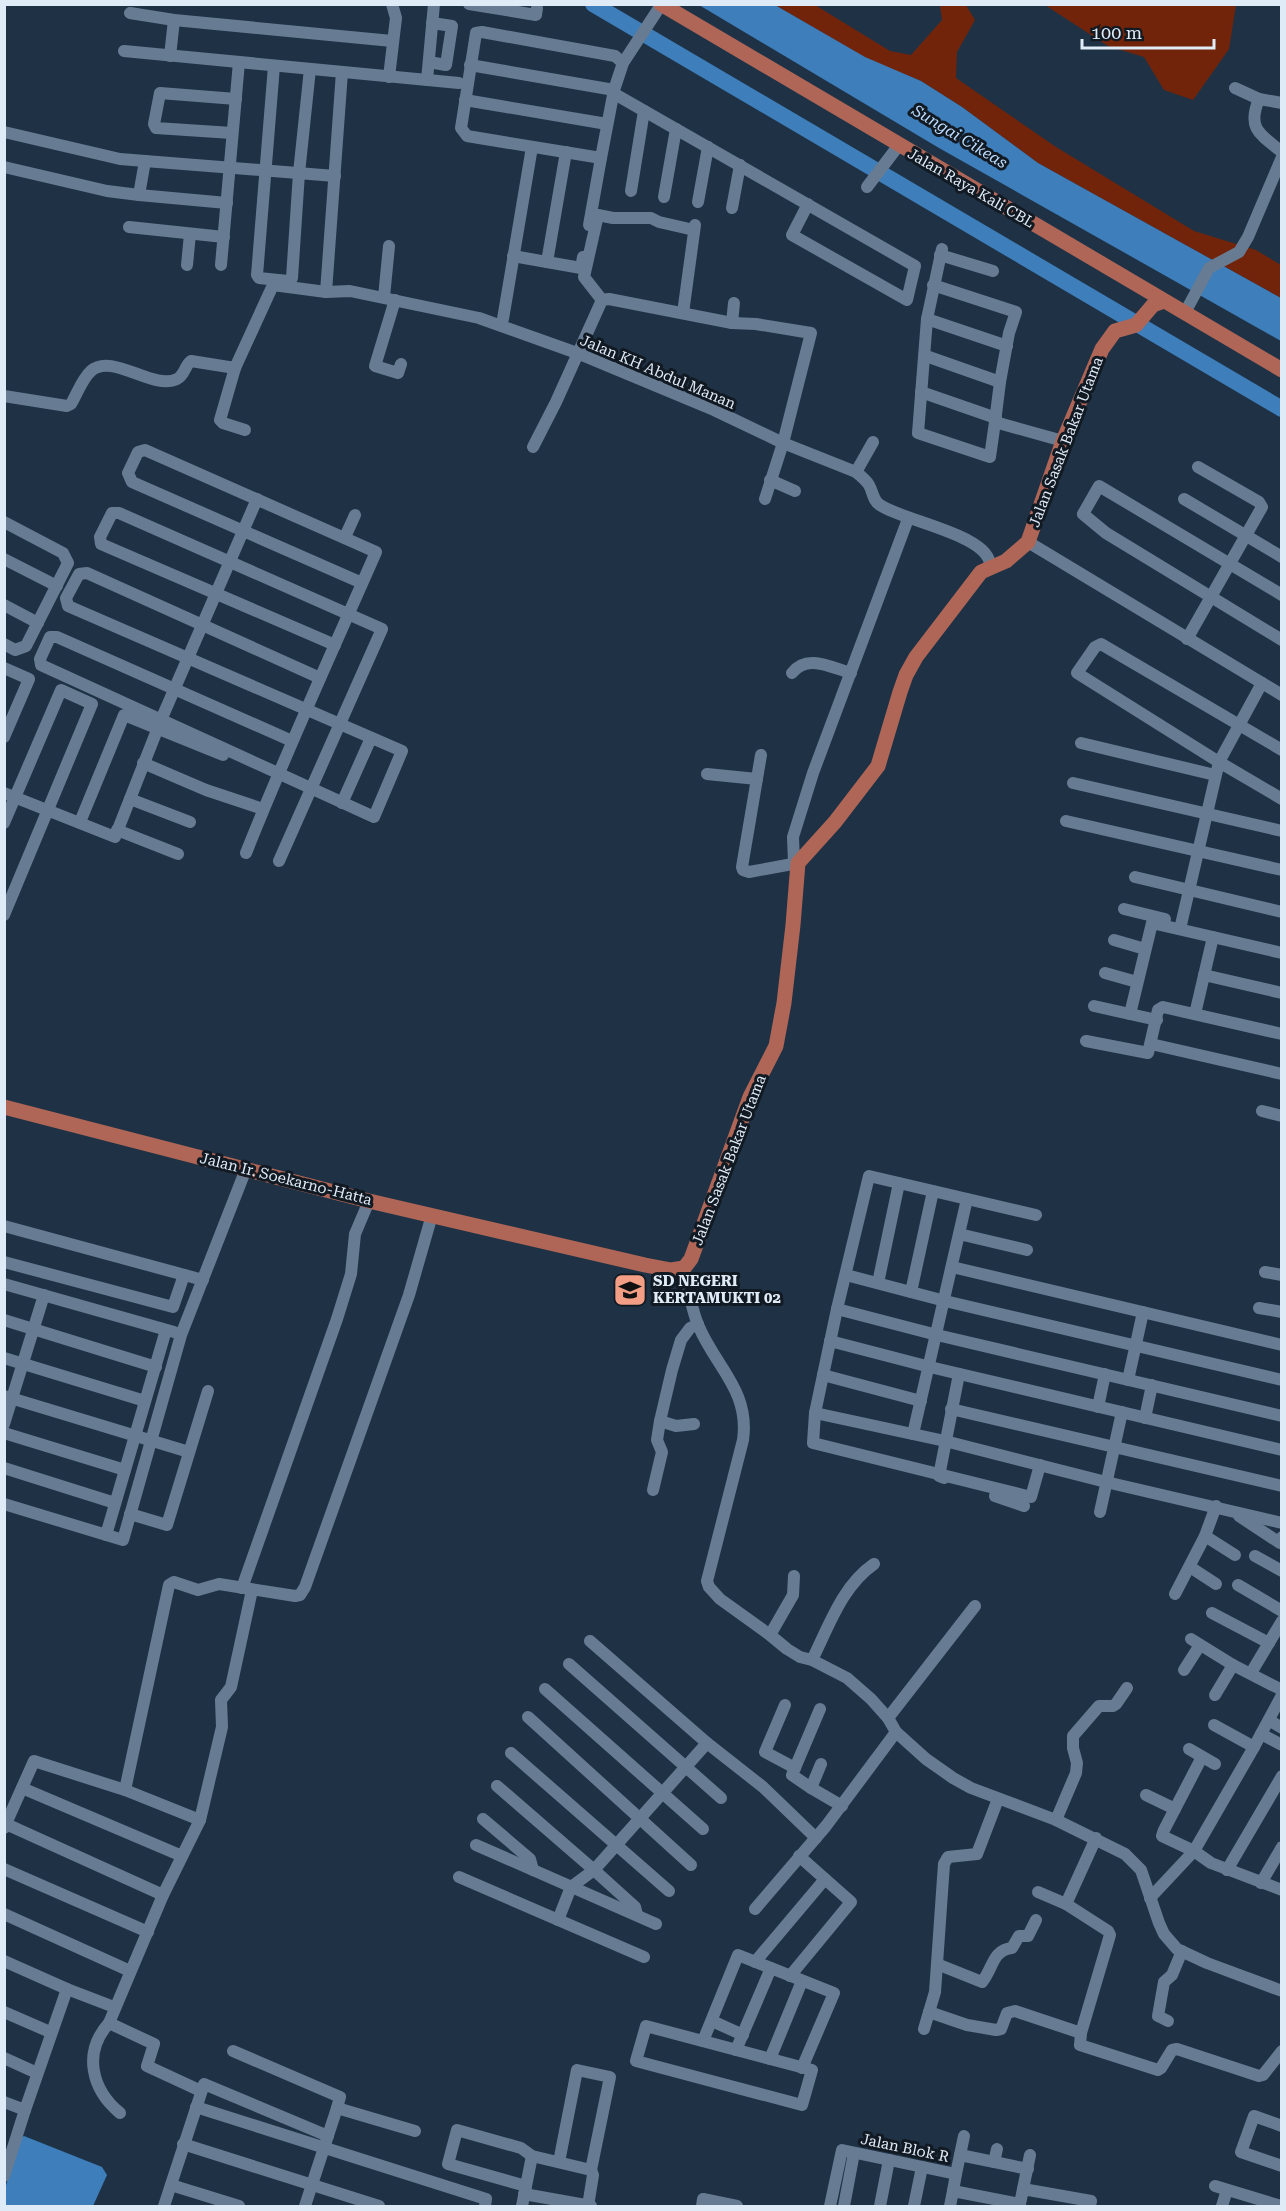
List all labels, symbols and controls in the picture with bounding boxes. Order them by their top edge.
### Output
scale bar [1082,12,1214,50]
text: 100 m [1091,22,1142,43]
water label: Sungai Cikeas [908,100,1011,172]
street label: Jalan Raya Kali CBL [905,144,1037,232]
street label: Jalan KH Abdul Manan [578,331,739,413]
street label: Jalan Sasak Bakar Utama [1025,354,1107,530]
street label: Jalan Sasak Bakar Utama [688,1072,770,1248]
street label: Jalan Ir. Soekarno-Hatta [198,1149,374,1209]
school or university icon: SD NEGERI KERTAMUKTI 02 [612,1272,648,1308]
place label: SD NEGERI KERTAMUKTI 02 [653,1272,781,1307]
street label: Jalan Blok R [859,2130,951,2166]

